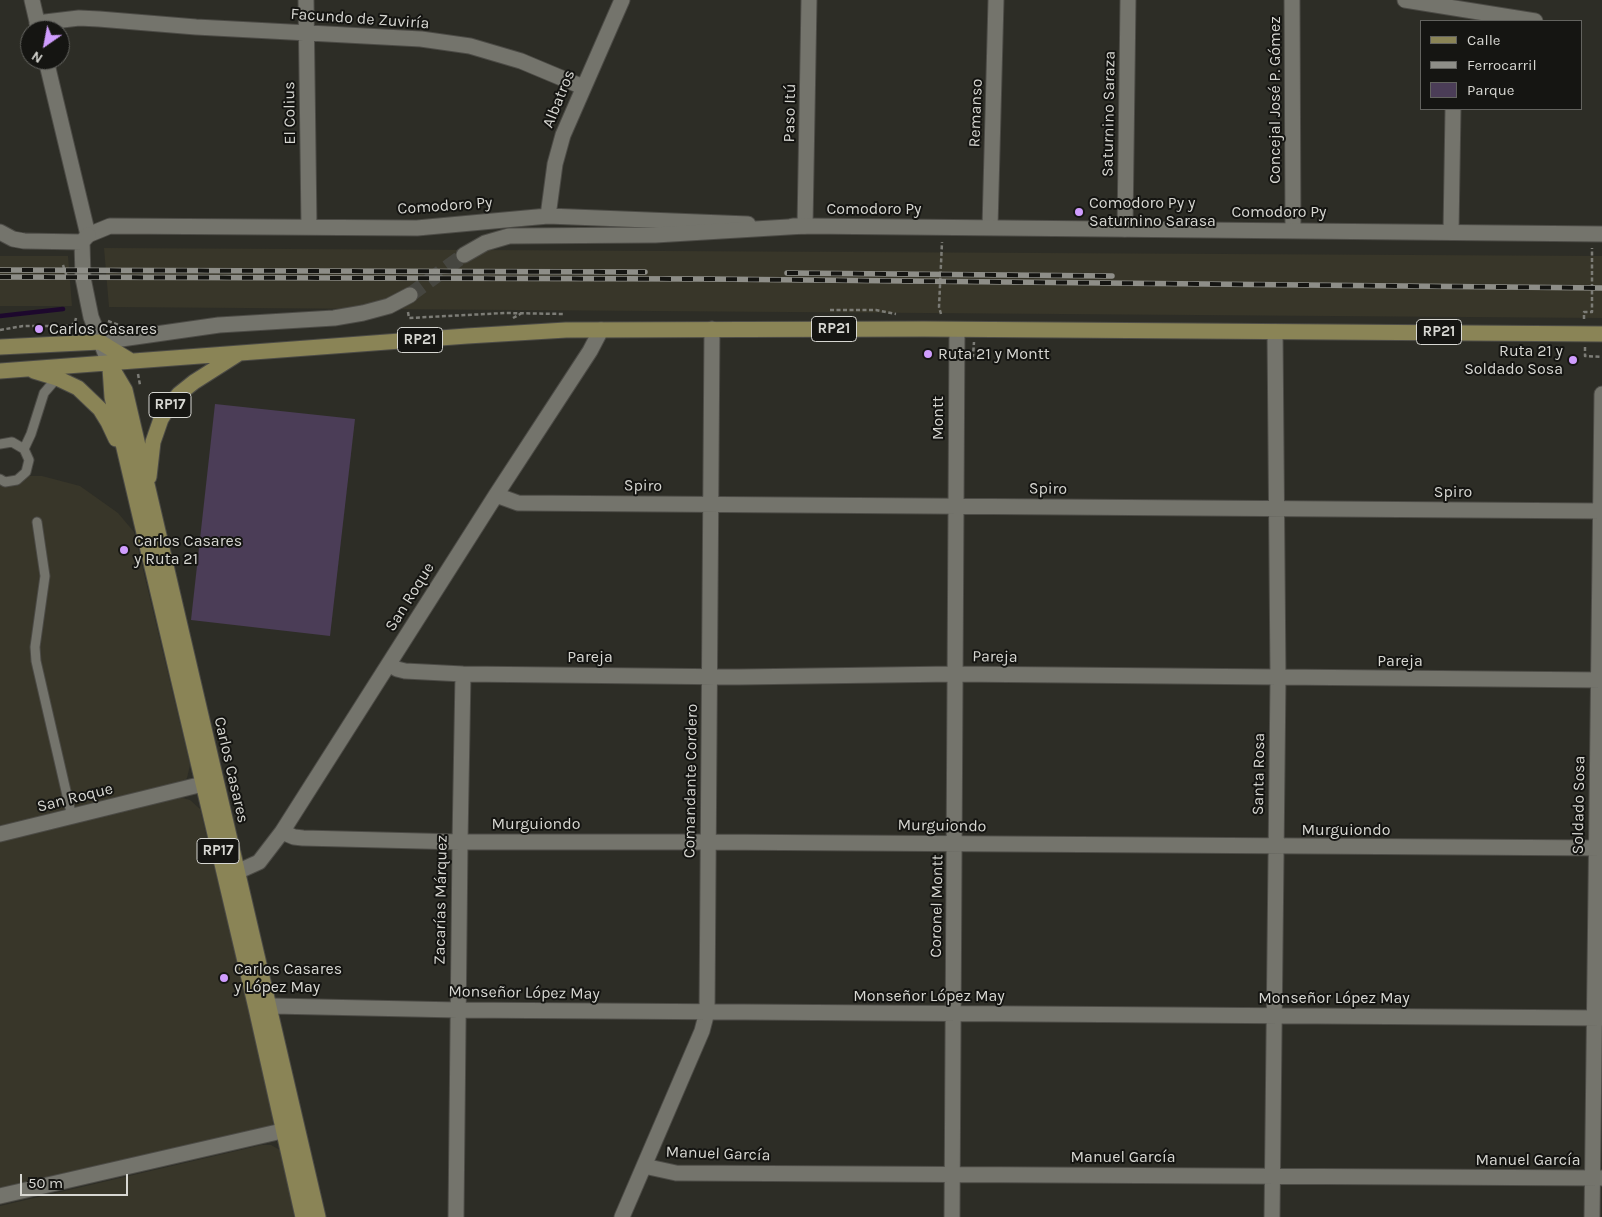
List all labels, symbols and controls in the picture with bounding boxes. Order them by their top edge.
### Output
street label: Facundo de Zuviría [290,5,430,33]
street label: Concejal José P. Gómez [1265,16,1285,184]
north arrow [20,20,70,70]
legend [1420,20,1582,110]
text: Calle [1467,31,1501,49]
text: N [28,47,46,67]
street label: Saturnino Saraza [1098,51,1120,177]
text: Ferrocarril [1467,56,1537,74]
street label: Albatros [539,67,579,131]
street label: Remanso [965,78,987,148]
street label: El Colius [280,81,300,145]
text: Parque [1467,81,1515,99]
street label: Paso Itú [780,83,800,143]
street label: Comodoro Py [397,193,493,219]
place label: Comodoro Py y Saturnino Sarasa [1089,193,1216,231]
street label: Comodoro Py [826,199,922,219]
street label: Comodoro Py [1231,202,1327,222]
marker: Comodoro Py y Saturnino Sarasa [1073,206,1085,218]
road number: RP21 [812,316,856,342]
place label: Carlos Casares [49,319,157,339]
road number: RP21 [1416,320,1462,344]
marker: Carlos Casares [33,323,45,335]
road number: RP21 [398,328,442,352]
place label: Ruta 21 y Soldado Sosa [1464,341,1563,379]
place label: Ruta 21 y Montt [938,344,1050,364]
marker: Ruta 21 y Montt [922,348,934,360]
marker: Ruta 21 y Soldado Sosa [1567,354,1579,366]
road number: RP17 [149,392,191,418]
street label: Montt [928,396,948,440]
street label: Spiro [624,476,662,496]
street label: Spiro [1029,479,1067,499]
street label: Spiro [1434,482,1472,502]
place label: Carlos Casares y Ruta 21 [134,531,242,569]
marker: Carlos Casares y Ruta 21 [118,544,130,556]
street label: San Roque [381,559,439,635]
street label: Pareja [567,647,613,667]
street label: Pareja [972,647,1018,667]
street label: Pareja [1377,651,1423,671]
street label: Comandante Cordero [680,704,702,858]
street label: Carlos Casares [209,715,253,825]
street label: Santa Rosa [1249,733,1269,815]
street label: Soldado Sosa [1569,755,1589,855]
street label: San Roque [35,779,115,817]
street label: Murguiondo [492,814,580,834]
street label: Murguiondo [897,816,987,836]
street label: Murguiondo [1302,820,1390,840]
street label: Zacarías Márquez [430,835,452,965]
road number: RP17 [197,838,239,864]
street label: Coronel Montt [927,854,947,958]
place label: Carlos Casares y López May [234,959,342,997]
marker: Carlos Casares y López May [218,972,230,984]
street label: Monseñor López May [448,982,600,1004]
street label: Monseñor López May [853,986,1005,1006]
street label: Monseñor López May [1258,988,1410,1008]
street label: Manuel García [665,1143,771,1165]
street label: Manuel García [1071,1147,1175,1167]
street label: Manuel García [1476,1150,1580,1170]
scale bar [22,1164,130,1196]
text: 50 m [28,1174,63,1192]

